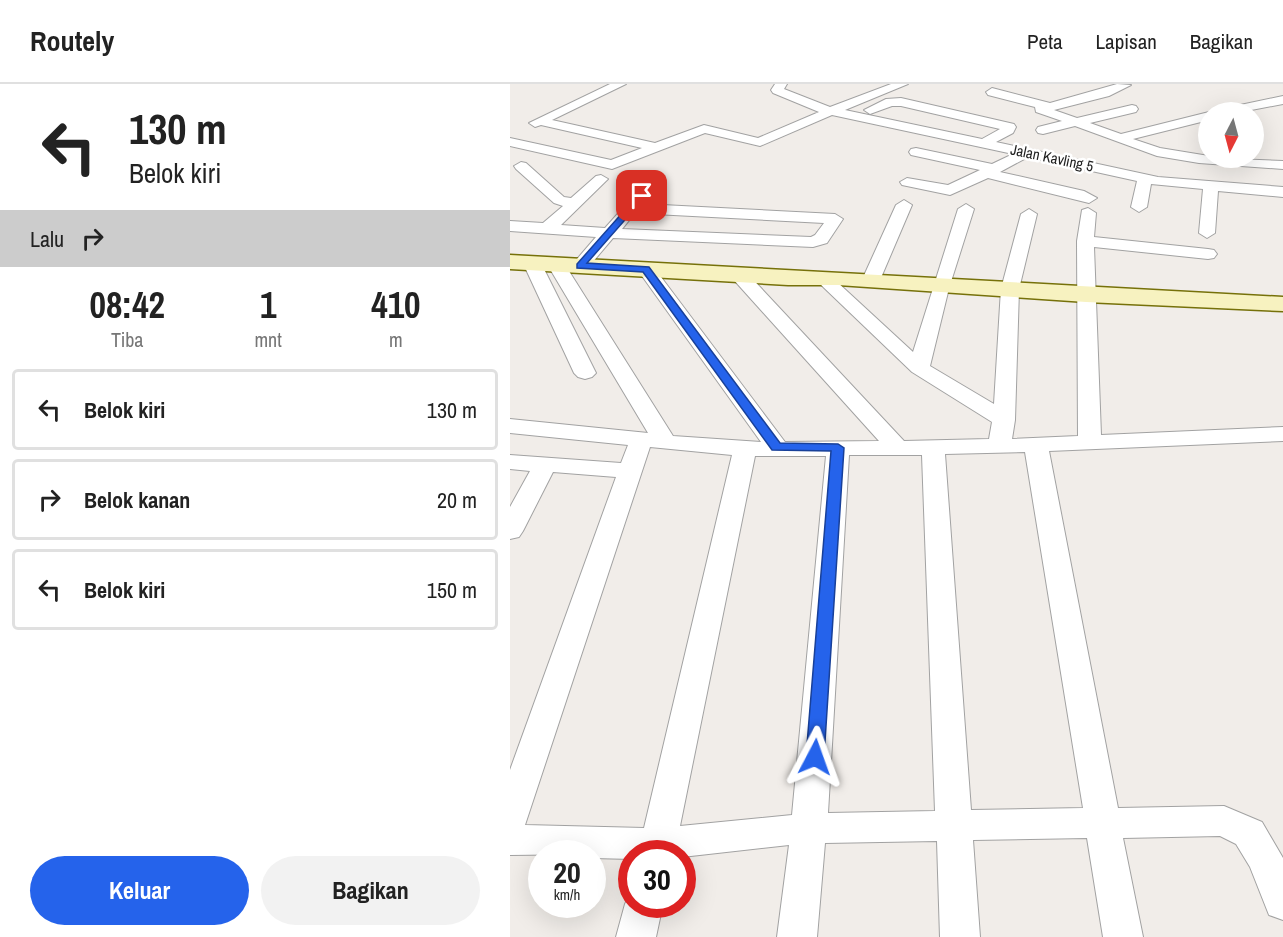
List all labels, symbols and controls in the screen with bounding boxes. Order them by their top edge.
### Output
text: Routely [30,22,114,60]
text: Peta [1027,27,1063,56]
text: Lapisan [1096,27,1157,56]
text: Bagikan [1190,27,1253,56]
text: 130 m [129,101,227,157]
north arrow [1198,102,1264,168]
map controls [1198,102,1264,168]
icon: left [30,108,108,186]
street label: Jalan Kavling 5 [1009,138,1096,177]
text: Belok kiri [129,155,221,191]
pin [616,170,667,221]
icon: arrive [625,179,658,212]
icon: right [76,222,109,255]
text: Lalu [30,224,64,254]
text: 08:42 [89,281,165,329]
text: 1 [260,281,276,329]
text: 410 [371,281,421,329]
text: Tiba [111,326,143,353]
text: mnt [254,326,282,353]
text: m [389,326,403,353]
icon: left [33,393,66,426]
text: Belok kiri [84,395,165,425]
text: 130 m [427,395,477,425]
icon: right [33,483,66,516]
text: Belok kanan [84,485,190,515]
text: 20 m [437,485,477,515]
icon: left [33,573,66,606]
text: Belok kiri [84,575,165,605]
text: 150 m [427,575,477,605]
position arrow [783,725,847,789]
speed limit sign: 30 [618,840,696,918]
text: 20 [553,852,581,892]
button: Keluar [30,856,249,925]
button: Bagikan [261,856,480,925]
text: km/h [554,884,580,905]

